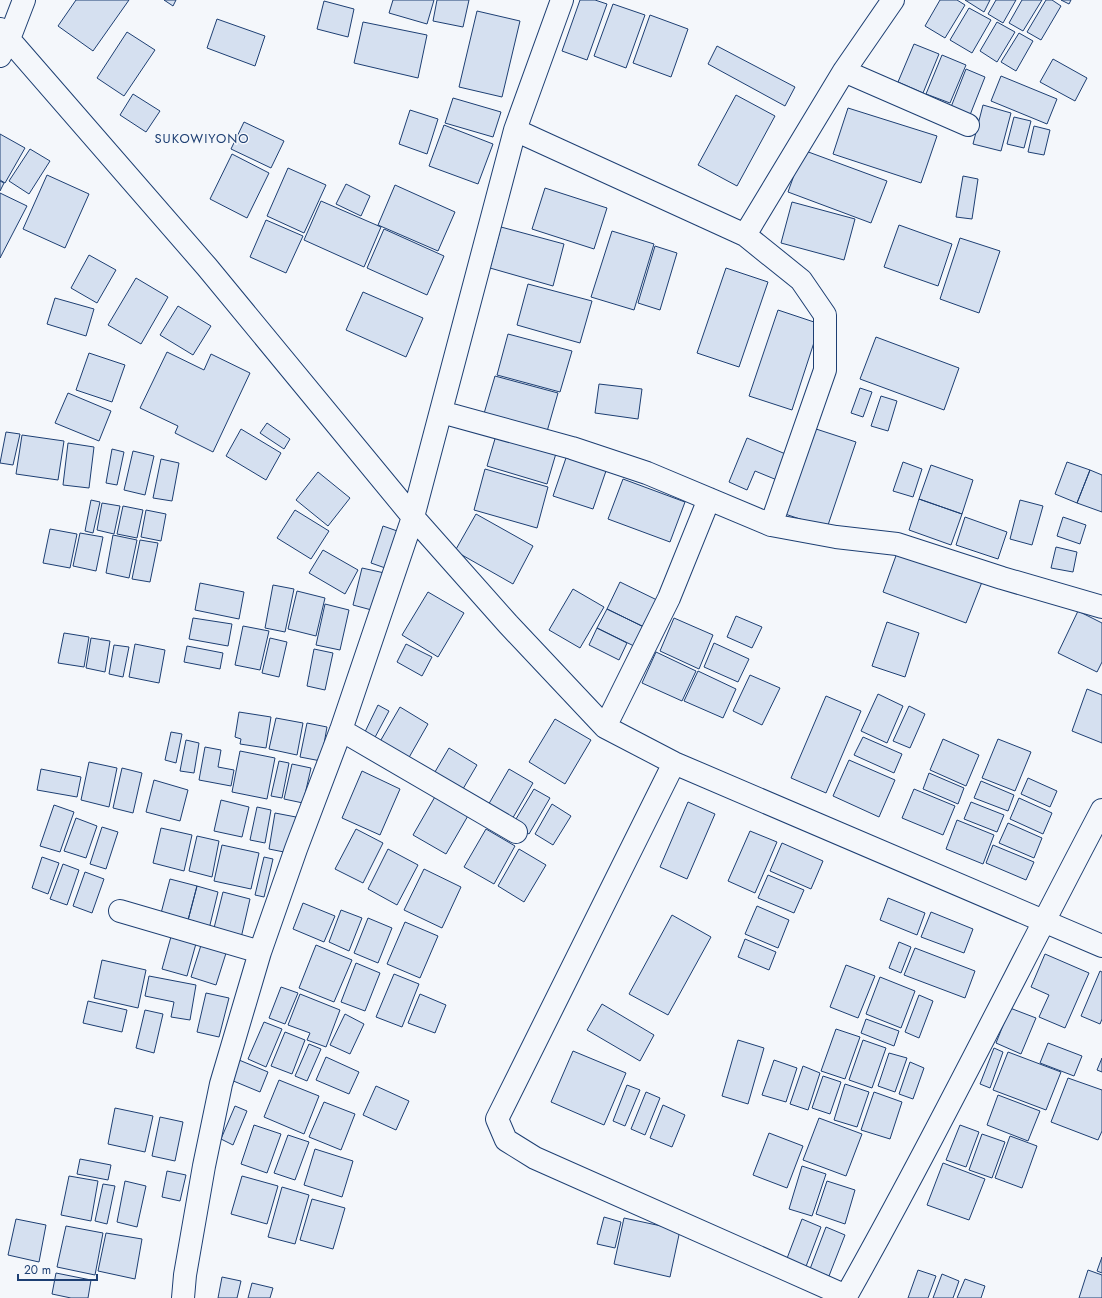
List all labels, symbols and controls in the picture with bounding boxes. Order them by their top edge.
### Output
district label: SUKOWIYONO [154,129,250,148]
scale bar [18,1256,97,1282]
text: 20 m [24,1261,51,1279]

